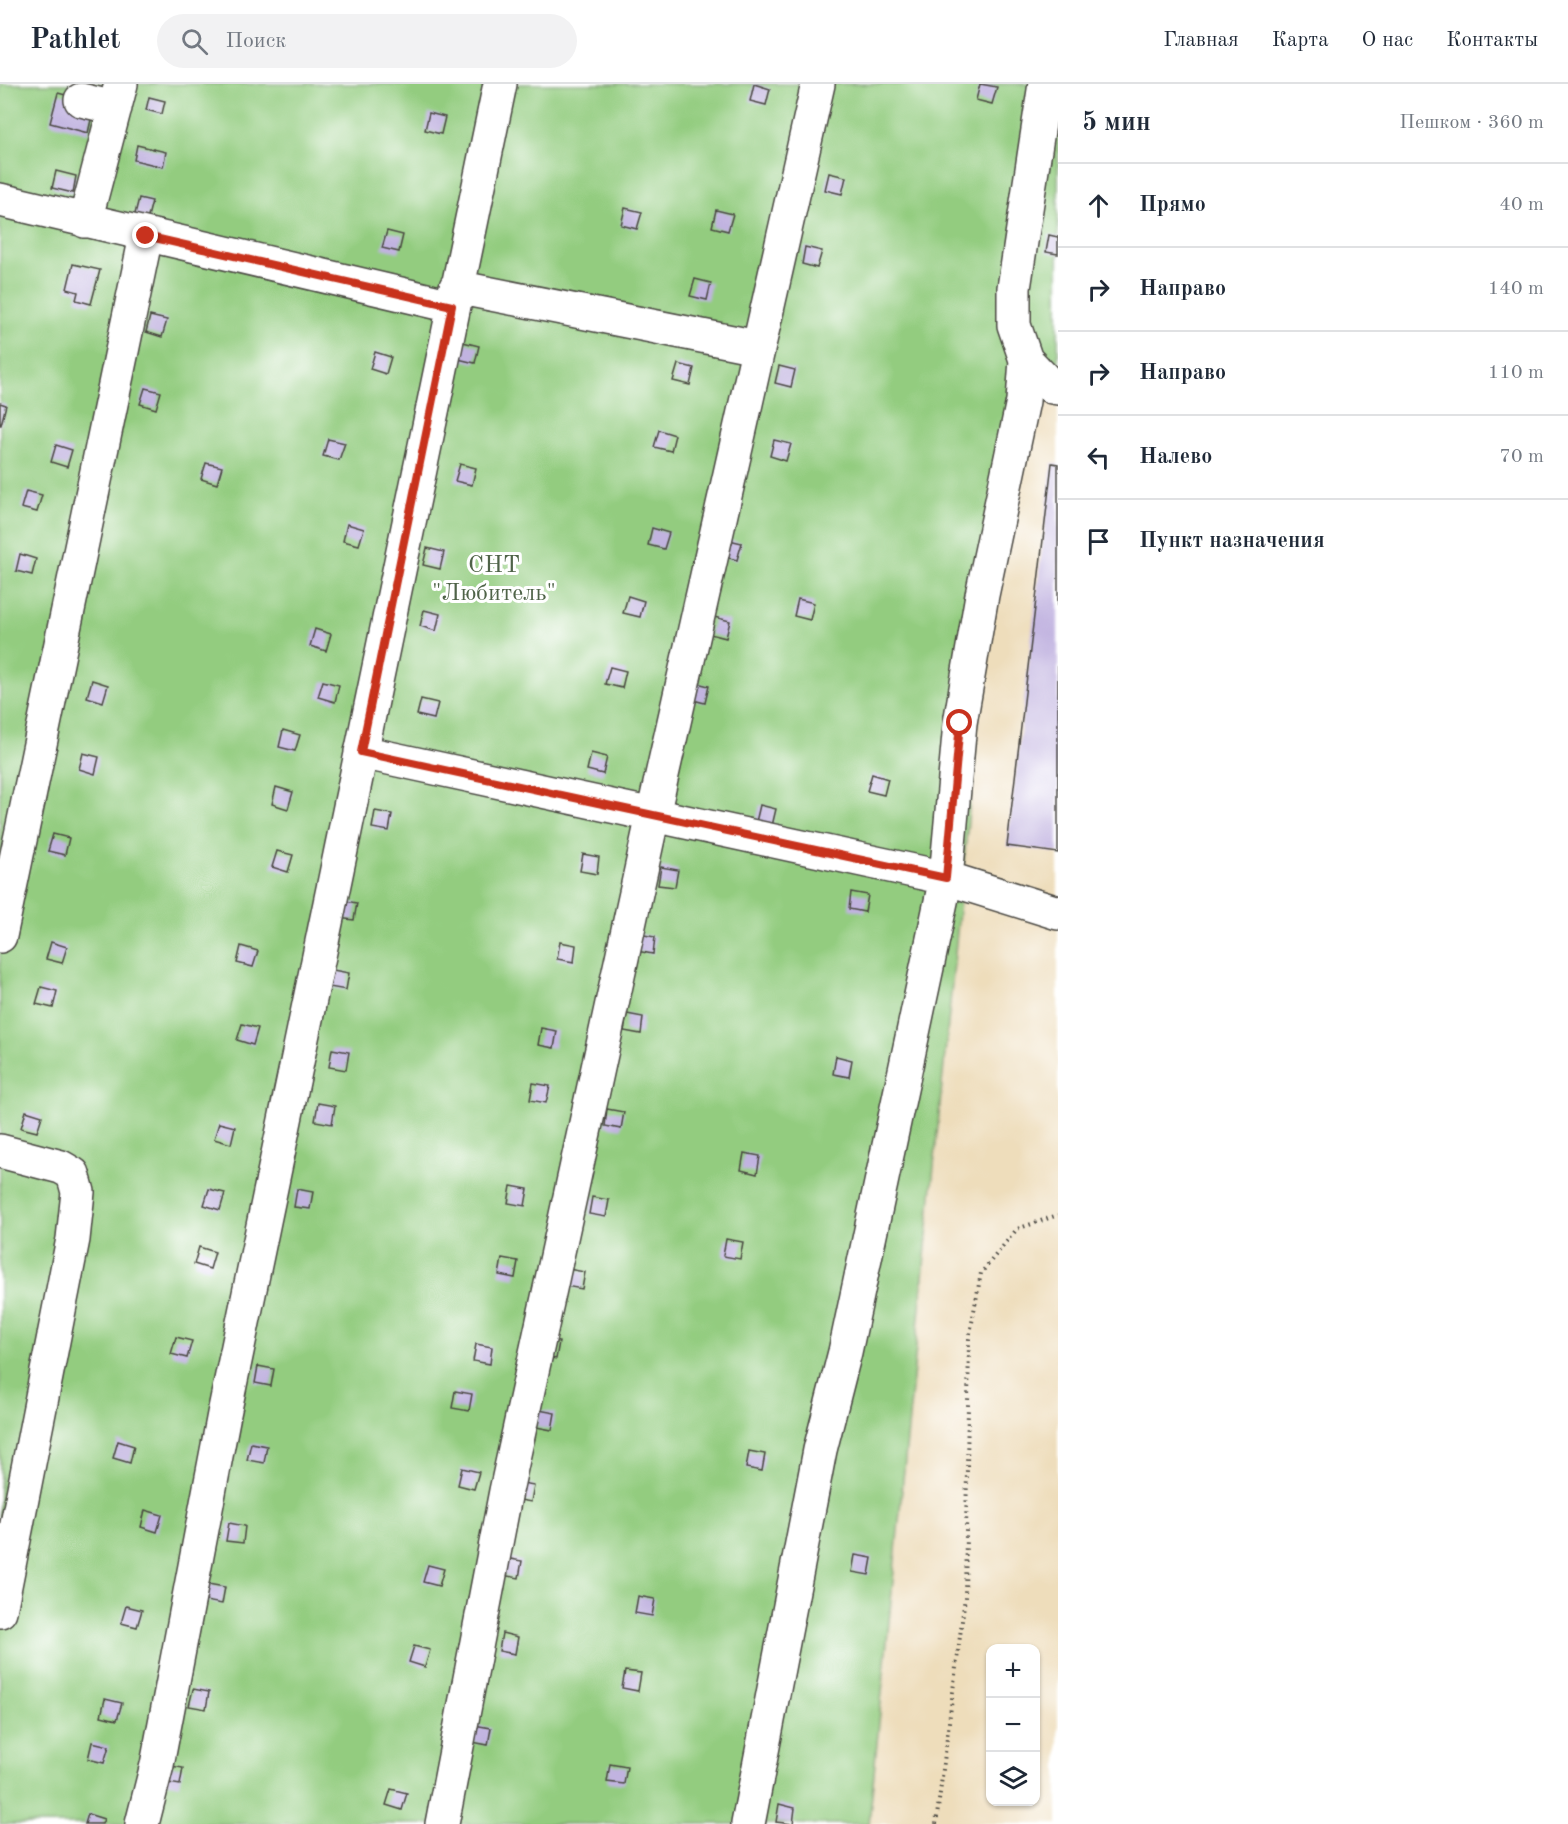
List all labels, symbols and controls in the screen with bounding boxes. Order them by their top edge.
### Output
search box [157,14,577,68]
icon: search [178,25,211,58]
text: Pathlet [30,27,121,55]
text: Поиск [226,30,286,52]
text: Главная [1163,30,1239,51]
text: Карта [1272,30,1329,51]
text: О нас [1362,30,1413,51]
text: Контакты [1446,30,1538,51]
text: 5 мин [1082,110,1151,136]
text: Пешком · 360 m [1399,113,1544,133]
icon: ahead [1082,189,1115,222]
text: Прямо [1139,194,1206,216]
text: 40 m [1499,195,1544,215]
route end [132,222,158,248]
icon: right [1082,273,1115,306]
text: Направо [1139,278,1226,300]
text: 140 m [1488,279,1544,299]
icon: right [1082,357,1115,390]
text: Направо [1139,362,1226,384]
text: 110 m [1488,363,1544,383]
icon: left [1082,441,1115,474]
text: Налево [1139,446,1212,468]
text: 70 m [1499,447,1544,467]
icon: arrive [1082,525,1115,558]
text: Пункт назначения [1139,530,1325,552]
park label: СНТ "Любитель" [432,554,556,606]
route start [946,709,972,735]
map controls [986,1644,1040,1806]
button: + [986,1644,1040,1698]
button: − [986,1698,1040,1752]
button: layers [986,1752,1040,1806]

